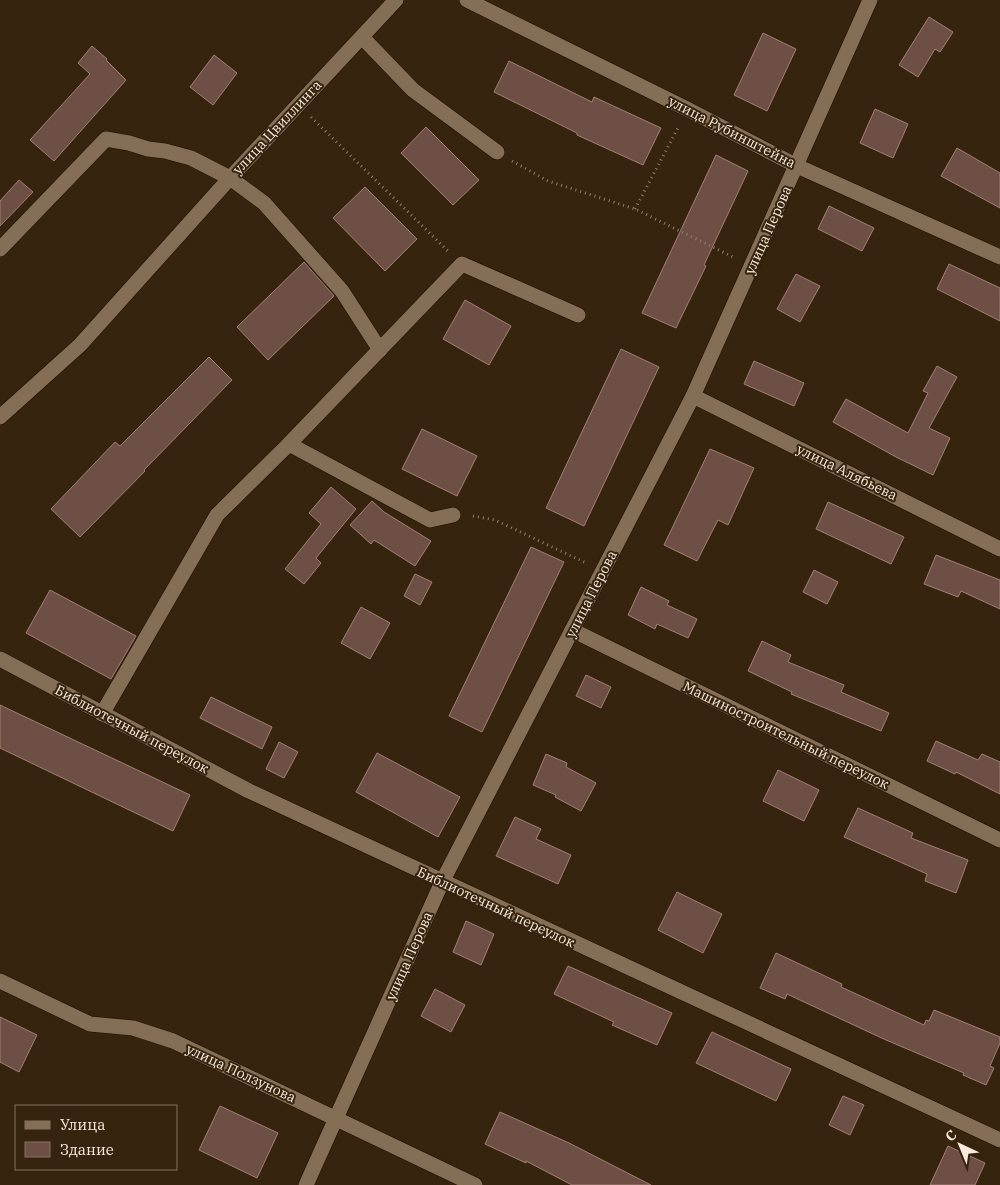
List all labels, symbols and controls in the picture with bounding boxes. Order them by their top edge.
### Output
street label: улица Цвиллинга [229,76,326,178]
street label: улица Рубинштейна [665,92,799,172]
street label: улица Перова [740,182,796,277]
street label: улица Алябьева [794,440,900,504]
street label: улица Перова [561,547,621,641]
street label: Машиностроительный переулок [680,677,892,793]
street label: Библиотечный переулок [52,681,212,777]
street label: Библиотечный переулок [414,863,578,951]
street label: улица Перова [381,908,437,1003]
street label: улица Ползунова [183,1040,299,1106]
legend [15,1105,178,1170]
text: Улица [60,1115,105,1134]
north arrow [935,1120,985,1170]
text: С [941,1126,961,1145]
text: Здание [60,1140,114,1159]

